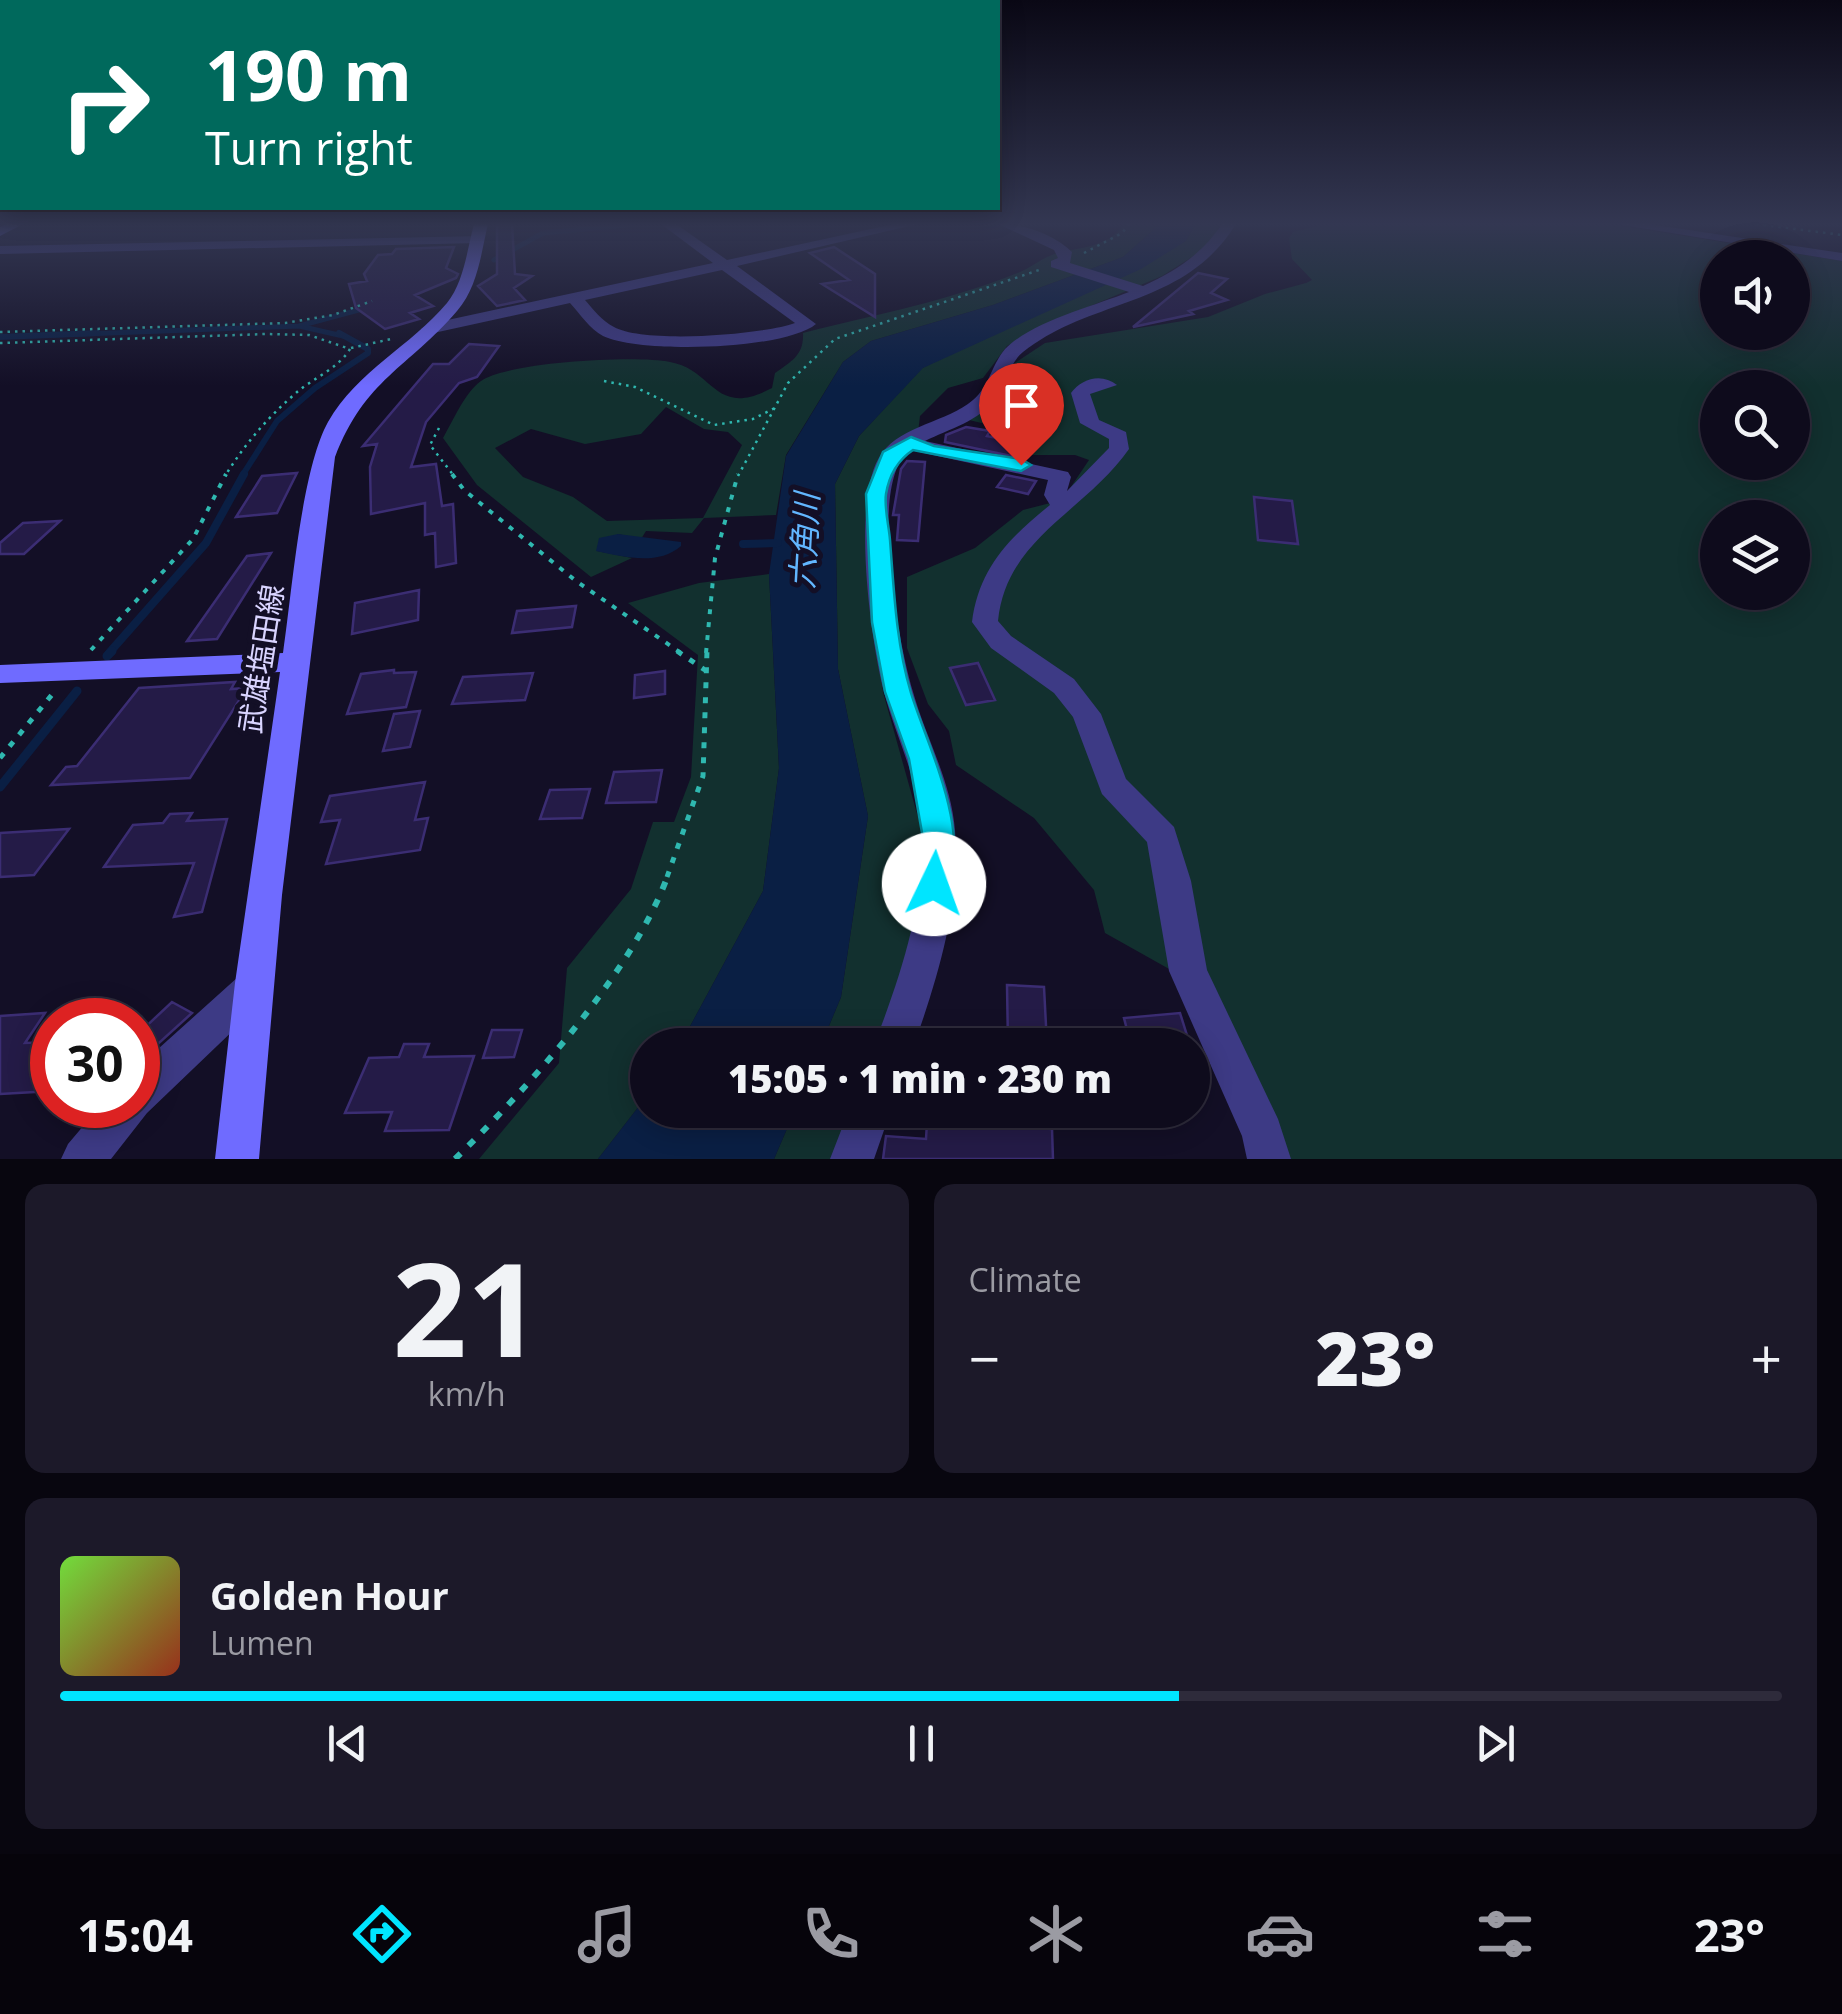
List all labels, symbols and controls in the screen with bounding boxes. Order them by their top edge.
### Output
text: 190 m [205,26,412,122]
icon: right [40,40,170,170]
text: Turn right [205,117,413,178]
map controls [1700,240,1810,610]
button: sound [1700,240,1810,350]
pin [979,363,1064,466]
button: search [1700,370,1810,480]
icon: arrive [994,378,1049,433]
water label: 六角川 [780,489,828,590]
button: layers [1700,500,1810,610]
street label: 武雄塩田線 [229,581,292,736]
position arrow [882,832,986,936]
speed limit sign: 30 [30,998,160,1128]
text: 15:05 · 1 min · 230 m [728,1052,1112,1104]
text: 21 [392,1218,541,1395]
text: Climate [969,1258,1082,1301]
text: 23° [1315,1306,1435,1408]
text: − [969,1320,1000,1395]
text: + [1751,1320,1782,1395]
text: km/h [428,1372,506,1415]
text: Golden Hour [210,1569,449,1621]
text: Lumen [210,1621,314,1664]
icon: previous [320,1716,375,1771]
icon: pause [894,1716,949,1771]
icon: next [1468,1716,1523,1771]
icon: directions [347,1899,417,1969]
icon: music [572,1899,642,1969]
icon: phone [796,1899,866,1969]
icon: climate [1021,1899,1091,1969]
icon: car [1245,1899,1315,1969]
icon: filters [1470,1899,1540,1969]
text: 15:04 [77,1904,193,1965]
text: 23° [1694,1904,1765,1965]

